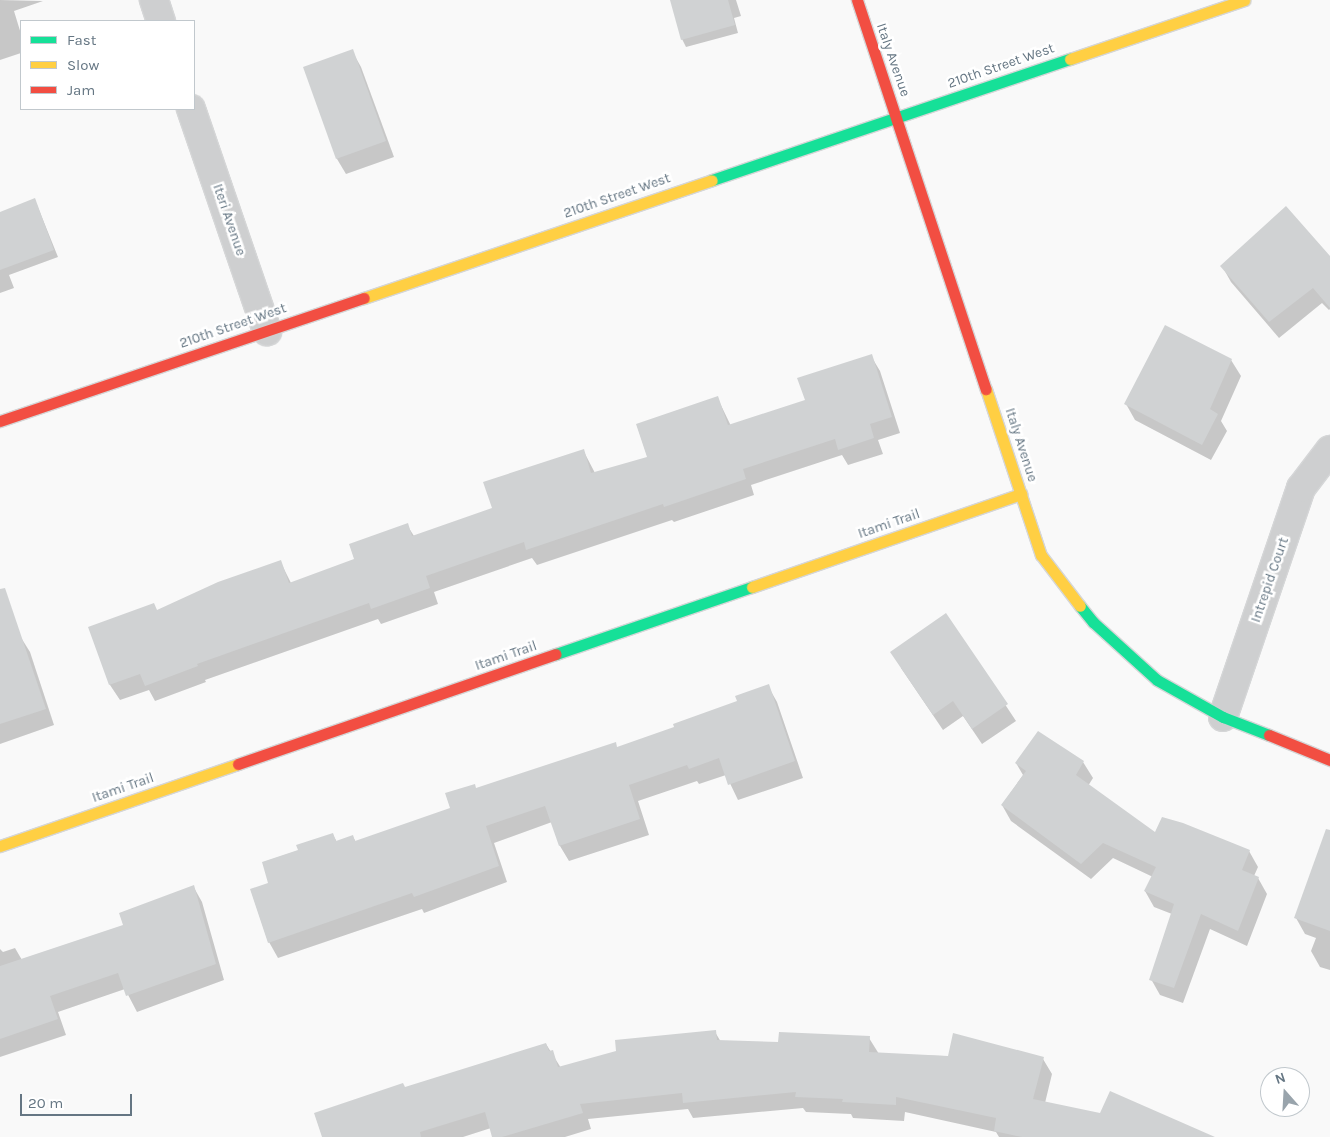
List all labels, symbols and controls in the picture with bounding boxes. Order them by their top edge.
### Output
legend [20,20,195,110]
street label: Italy Avenue [873,21,913,99]
text: Fast [67,31,96,49]
street label: 210th Street West [945,40,1057,92]
text: Slow [67,56,99,74]
text: Jam [67,81,95,99]
street label: 210th Street West [561,170,673,222]
street label: Iteri Avenue [209,182,249,258]
street label: 210th Street West [177,300,289,352]
street label: Italy Avenue [1001,406,1041,484]
street label: Itami Trail [856,506,922,542]
street label: Intrepid Court [1248,535,1292,625]
street label: Itami Trail [473,638,539,674]
street label: Itami Trail [90,770,156,806]
north arrow [1260,1067,1310,1117]
text: N [1273,1069,1288,1088]
scale bar [22,1084,135,1116]
text: 20 m [28,1094,63,1112]

